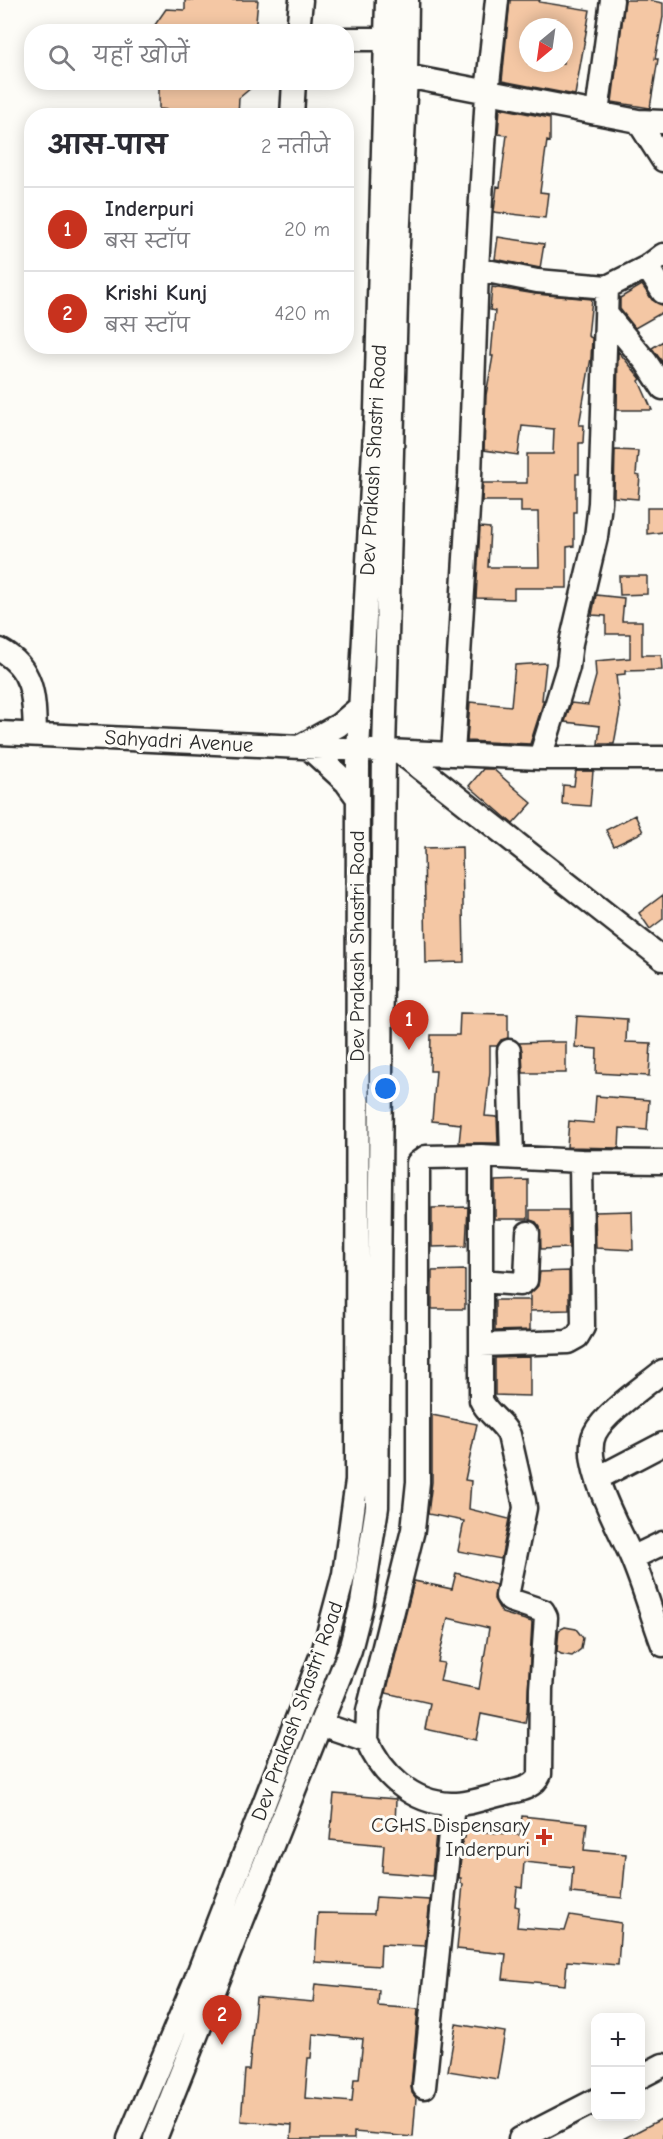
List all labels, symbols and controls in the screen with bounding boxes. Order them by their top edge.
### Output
north arrow [519,18,573,72]
search box [24,24,354,90]
icon: search [45,41,78,74]
text: यहाँ खोजें [93,43,189,69]
text: आस-पास [48,131,167,161]
text: 2 नतीजे [261,135,330,158]
text: Inderpuri [105,196,194,222]
text: 1 [64,218,71,241]
text: 20 m [284,218,330,241]
text: बस स्टॉप [105,230,190,253]
text: Krishi Kunj [105,280,207,306]
text: 2 [63,302,72,325]
text: 420 m [274,302,330,325]
text: बस स्टॉप [105,314,190,337]
street label: Dev Prakash Shastri Road [355,344,391,576]
street label: Sahyadri Avenue [104,725,254,757]
street label: Dev Prakash Shastri Road [345,830,369,1062]
pin: 1 [390,1000,428,1050]
your location [371,1074,400,1103]
street label: Dev Prakash Shastri Road [246,1598,348,1824]
place label: CGHS Dispensary Inderpuri [371,1813,531,1861]
marker: CGHS Dispensary Inderpuri [535,1828,553,1846]
pin: 2 [202,1996,242,2045]
map controls [591,2013,645,2121]
button: + [591,2013,645,2067]
button: − [591,2067,645,2121]

